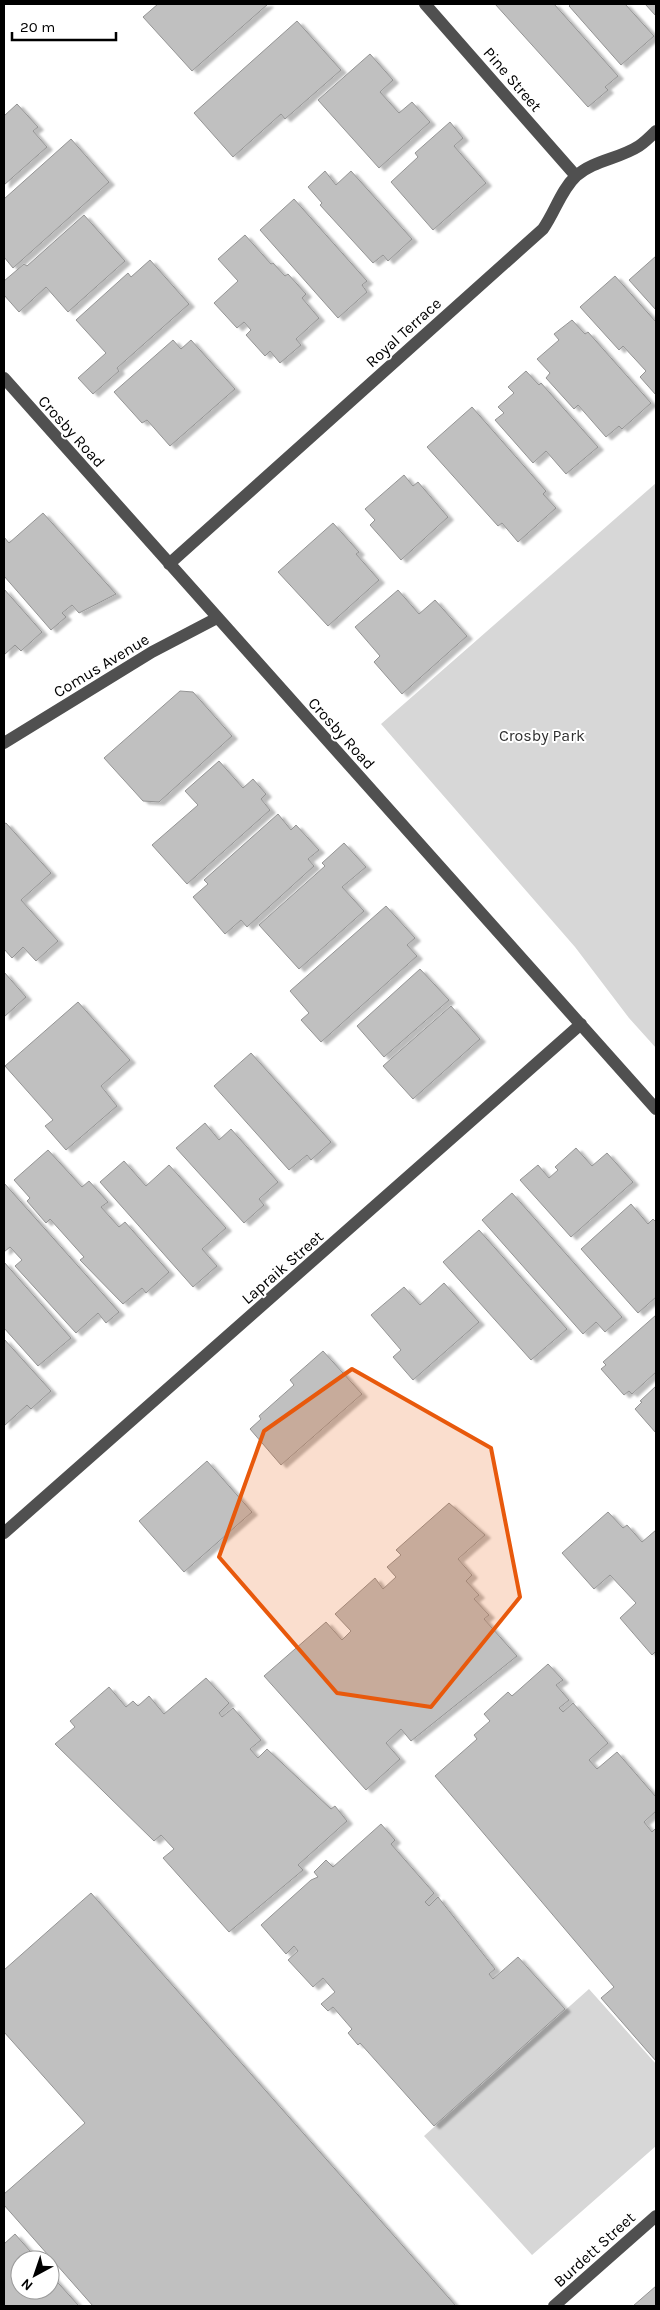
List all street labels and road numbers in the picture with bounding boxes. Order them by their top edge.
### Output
street label: Pine Street [479,43,546,115]
street label: Royal Terrace [362,294,445,371]
street label: Crosby Road [34,391,109,471]
street label: Comus Avenue [50,629,152,701]
street label: Crosby Road [304,693,379,773]
street label: Lapraik Street [238,1227,327,1308]
street label: Burdett Street [550,2208,639,2291]

